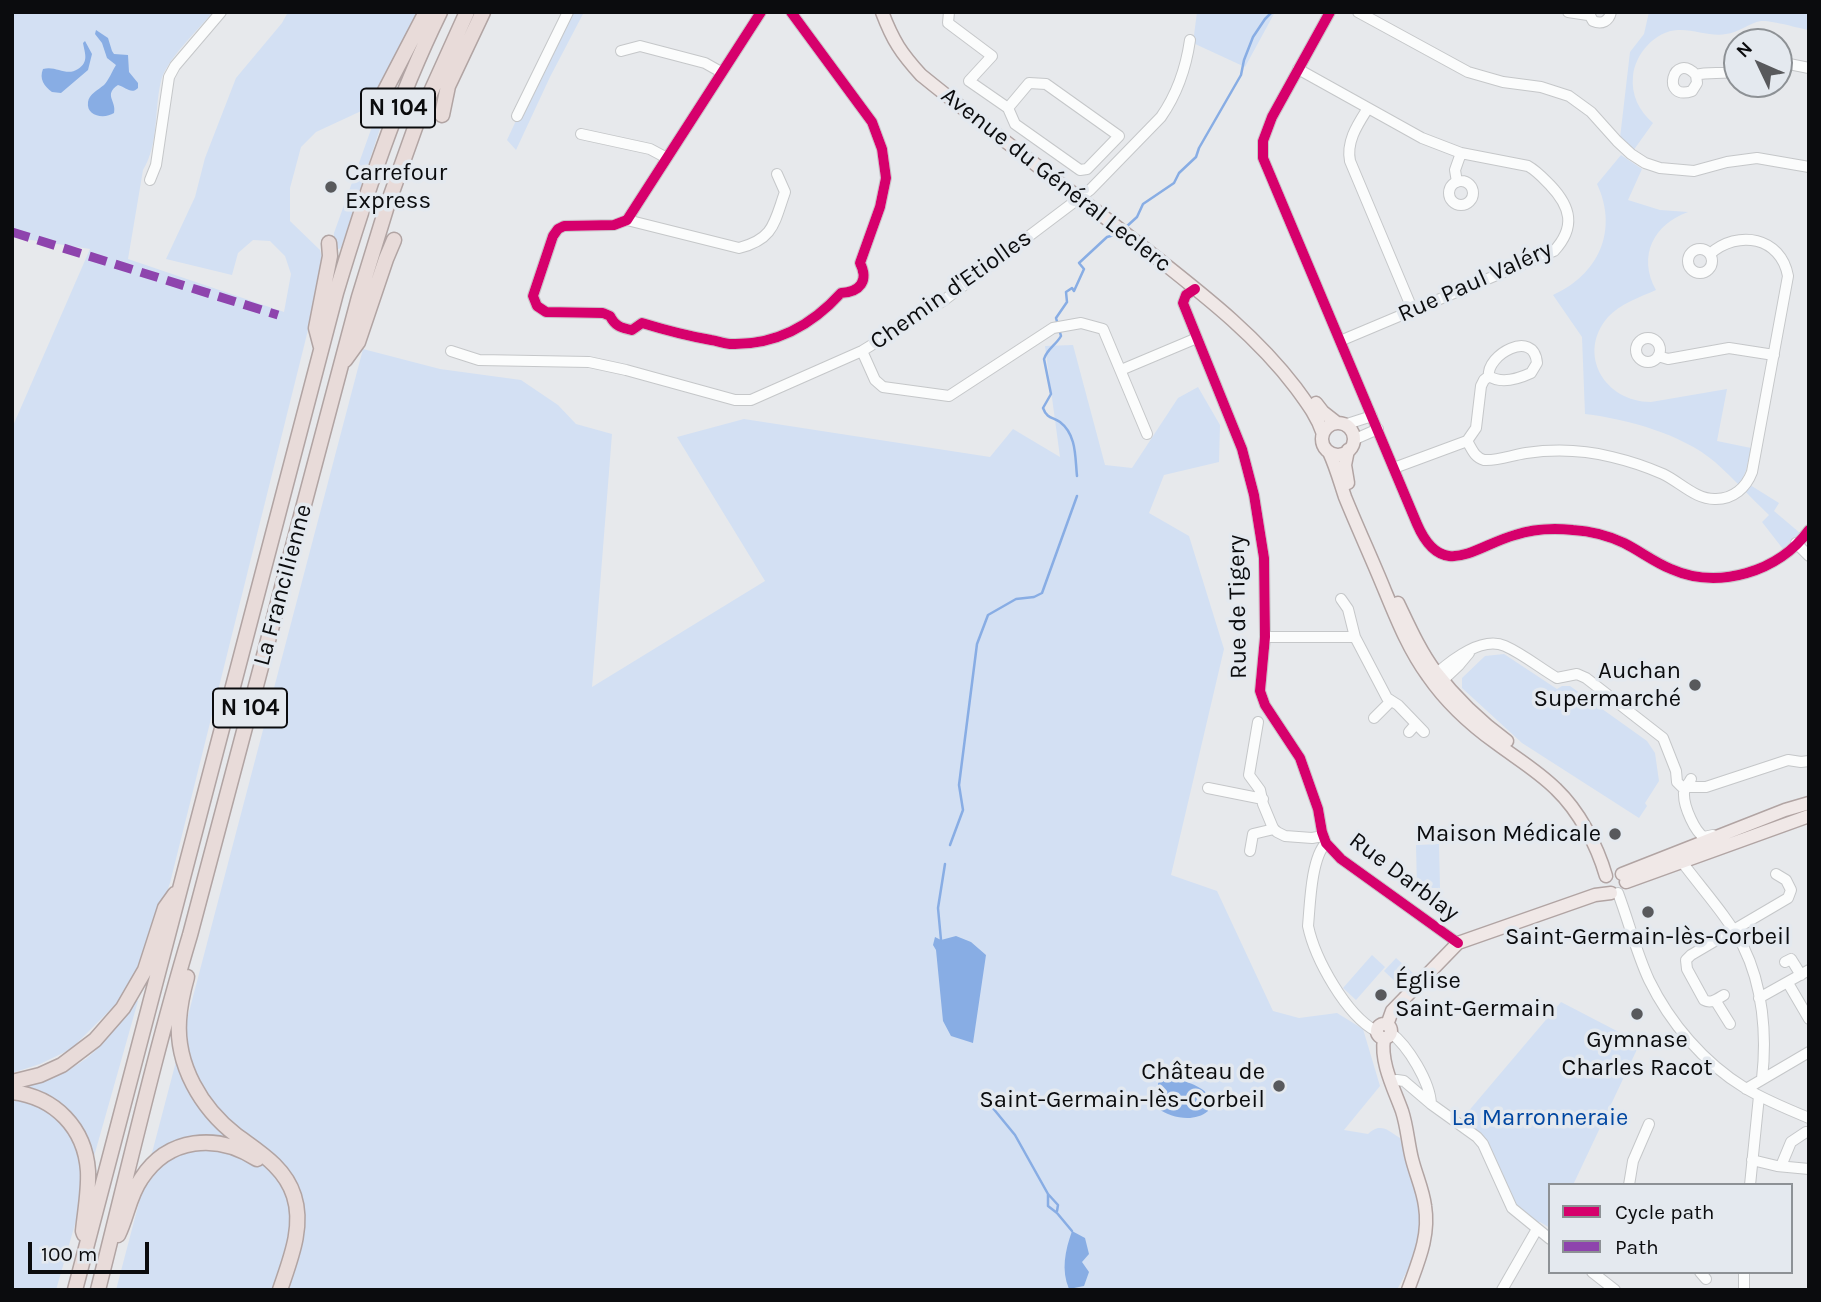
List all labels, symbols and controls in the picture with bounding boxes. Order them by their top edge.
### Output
north arrow [1723,28,1793,98]
text: N [1732,37,1757,62]
street label: Avenue du Général Leclerc [935,81,1177,279]
road number: N 104 [361,88,435,128]
place label: Carrefour Express [345,159,447,215]
marker: Carrefour Express [323,179,339,195]
street label: Chemin d'Etiolles [865,224,1037,356]
street label: Rue Paul Valéry [1394,235,1556,329]
street label: La Francilienne [248,501,318,669]
street label: Rue de Tigery [1222,535,1254,679]
place label: Auchan Supermarché [1533,657,1681,713]
marker: Auchan Supermarché [1687,677,1703,693]
road number: N 104 [213,688,287,728]
place label: Maison Médicale [1416,820,1601,848]
street label: Rue Darblay [1343,826,1465,928]
marker: Maison Médicale [1607,826,1623,842]
marker: Saint-Germain-lès-Corbeil [1640,904,1656,920]
place label: Saint-Germain-lès-Corbeil [1505,923,1791,951]
place label: Église Saint-Germain [1395,967,1555,1023]
marker: Église Saint-Germain [1373,987,1389,1003]
marker: Gymnase Charles Racot [1629,1006,1645,1022]
place label: Gymnase Charles Racot [1562,1026,1712,1082]
place label: Château de Saint-Germain-lès-Corbeil [979,1058,1265,1114]
marker: Château de Saint-Germain-lès-Corbeil [1271,1078,1287,1094]
park label: La Marronneraie [1452,1104,1628,1132]
legend [1548,1183,1793,1274]
text: Cycle path [1615,1200,1715,1224]
scale bar [32,1228,152,1272]
text: Path [1615,1235,1659,1259]
text: 100 m [41,1242,98,1266]

